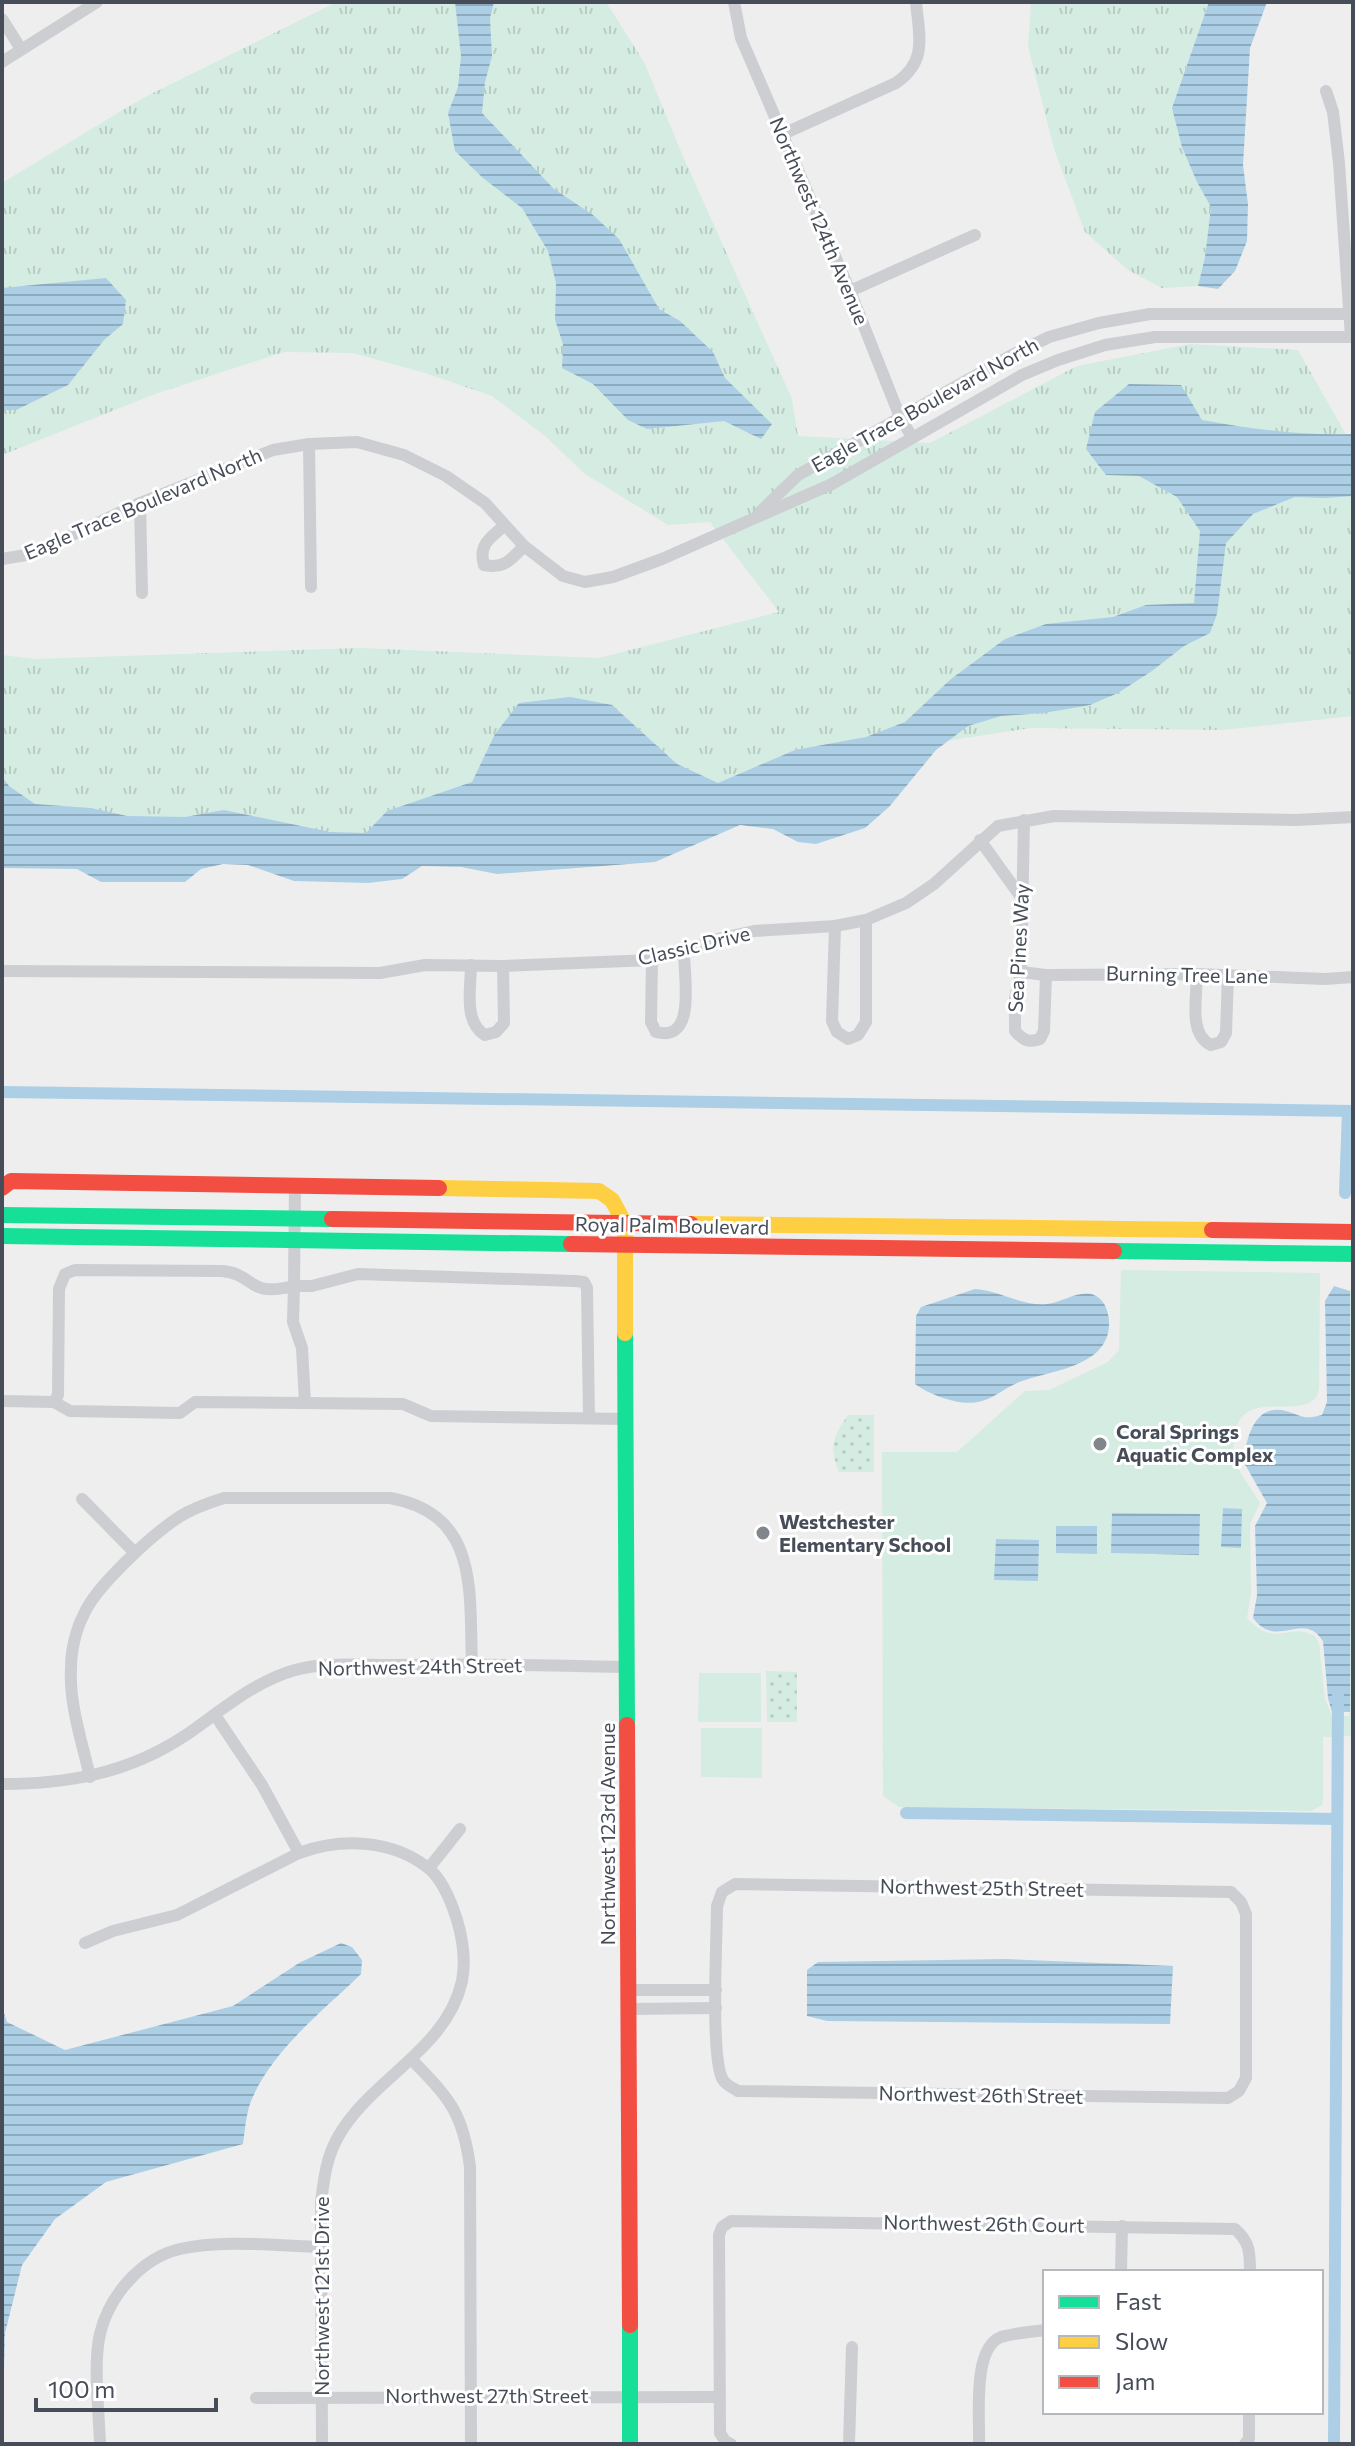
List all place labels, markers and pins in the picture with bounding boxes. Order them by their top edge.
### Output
place label: Coral Springs Aquatic Complex [1116,1419,1274,1466]
marker: Coral Springs Aquatic Complex [1091,1435,1109,1453]
place label: Westchester Elementary School [779,1509,951,1556]
marker: Westchester Elementary School [754,1524,772,1542]

